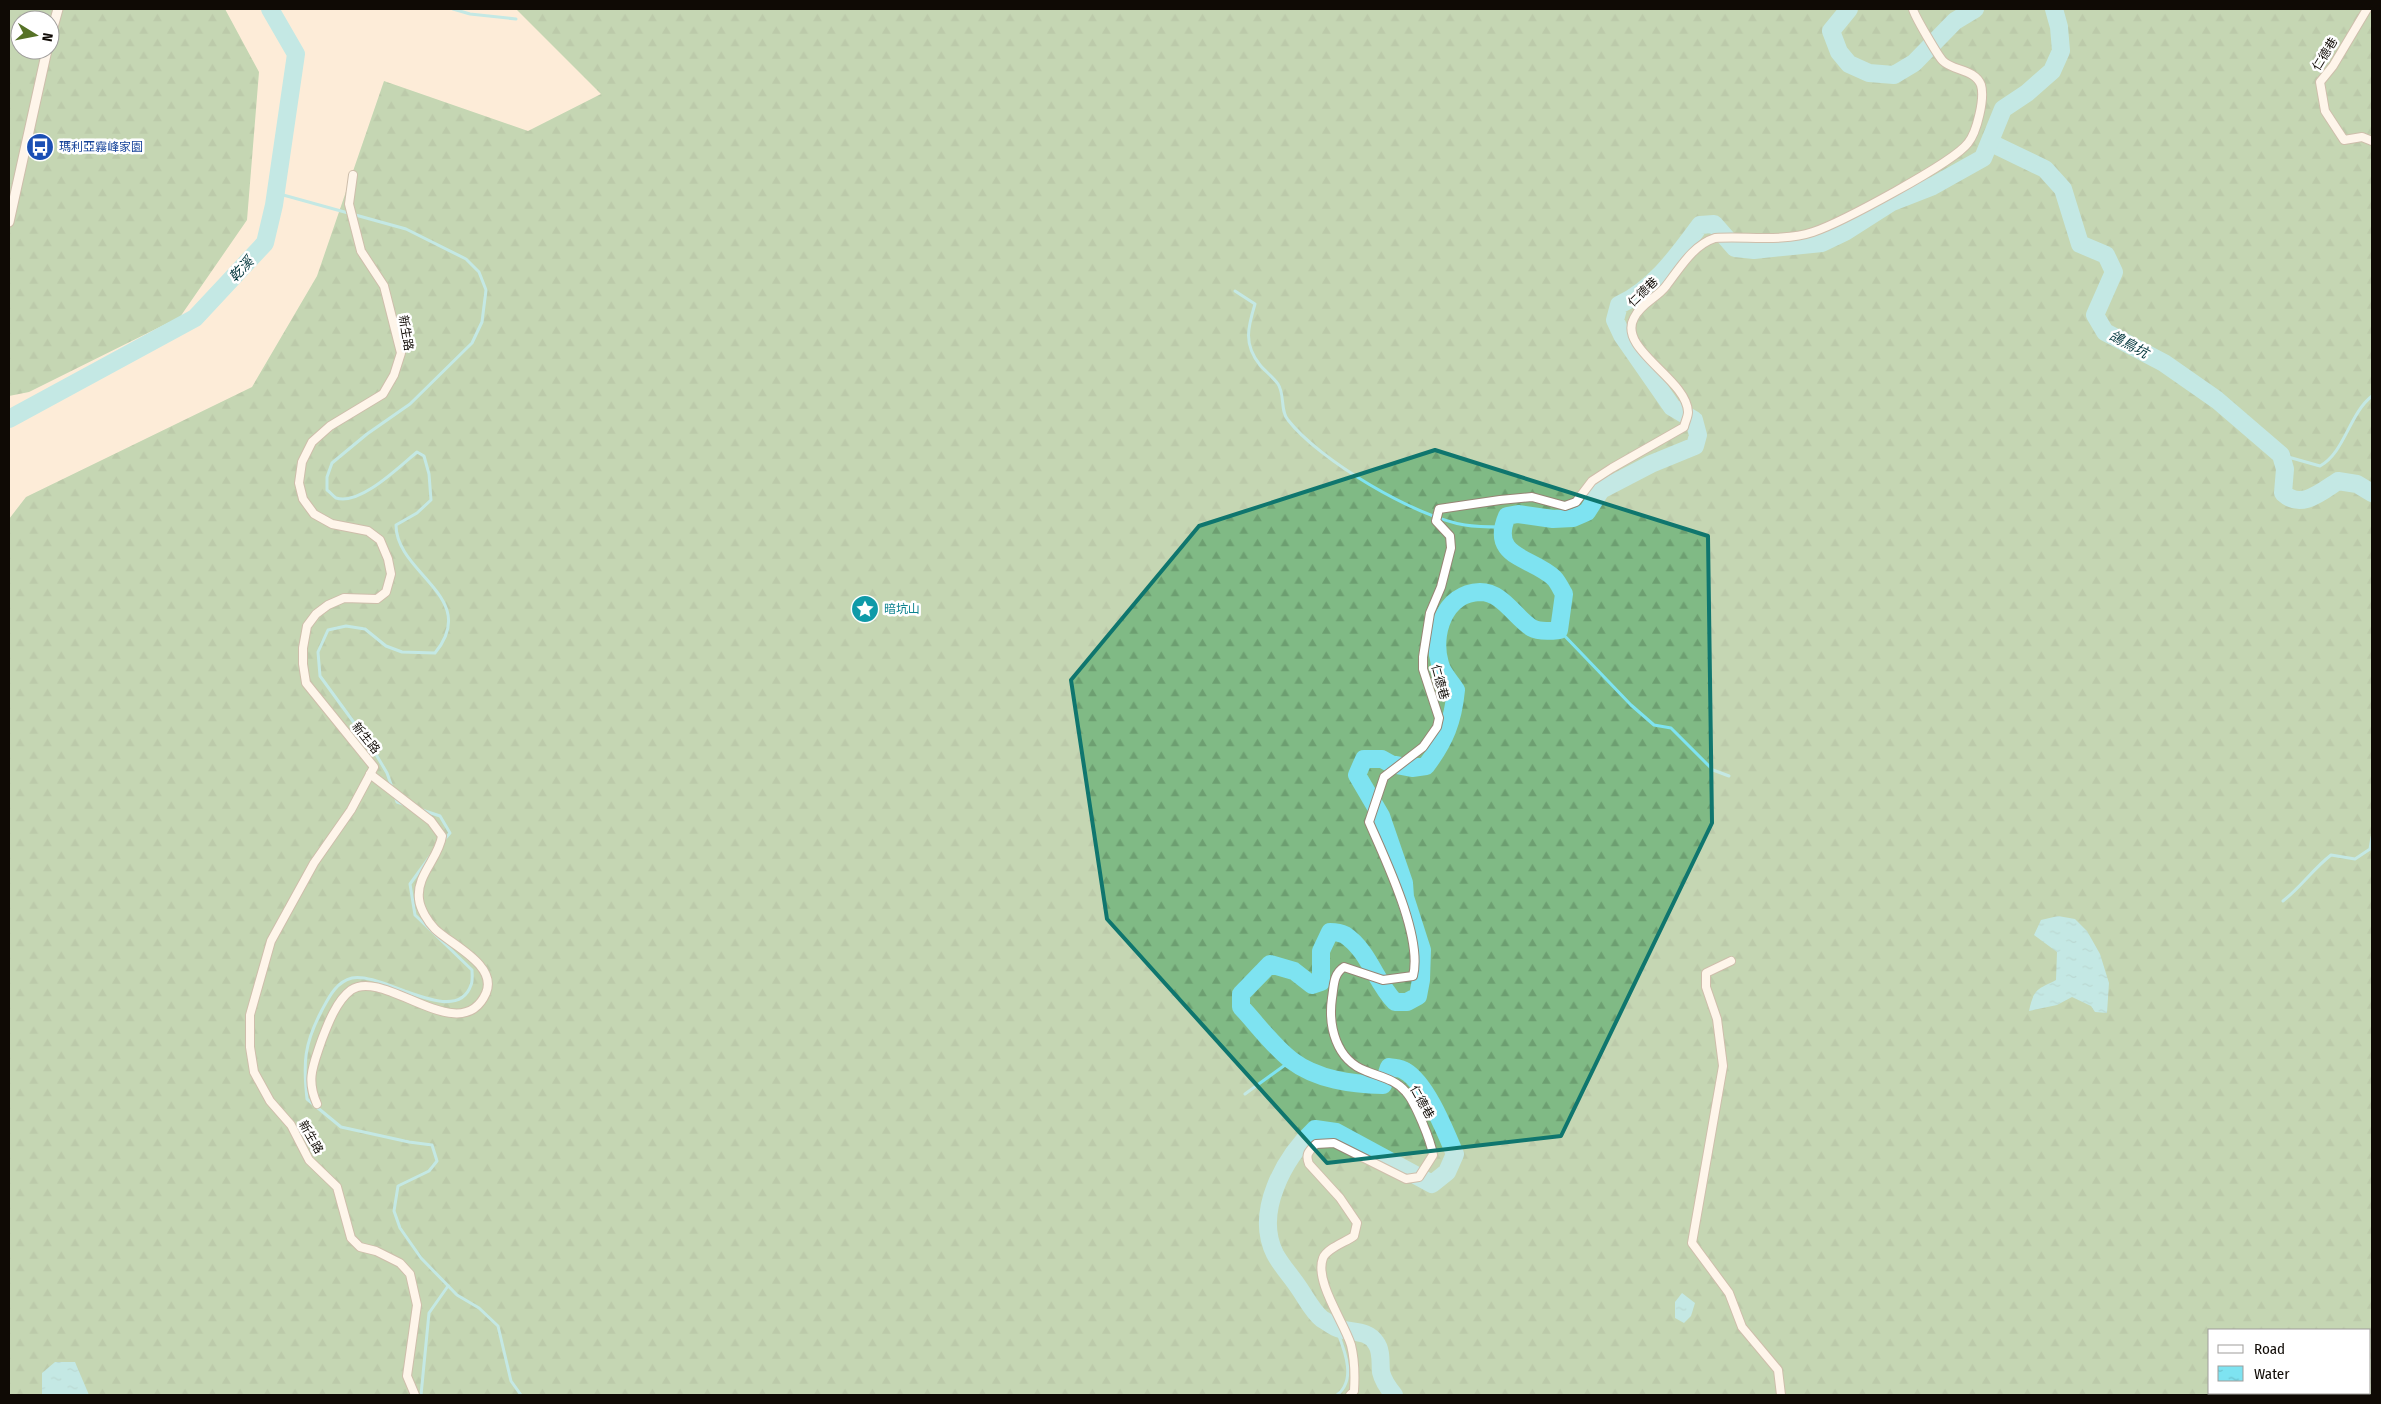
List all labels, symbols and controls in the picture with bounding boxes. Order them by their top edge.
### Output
north arrow [10,10,60,60]
text: N [38,32,56,43]
street label: 仁德巷 [2310,35,2340,73]
bus stop icon: 瑪利亞霧峰家園 [25,132,55,162]
place label: 瑪利亞霧峰家園 [59,140,143,154]
water label: 乾溪 [226,252,258,285]
street label: 仁德巷 [1625,274,1661,310]
street label: 新生路 [396,314,416,352]
water label: 鴿鳥坑 [2106,327,2153,363]
place icon: 暗坑山 [850,594,880,624]
place label: 暗坑山 [884,602,920,616]
street label: 仁德巷 [1429,663,1451,701]
street label: 新生路 [349,720,383,756]
street label: 仁德巷 [1407,1083,1437,1121]
street label: 新生路 [296,1118,326,1156]
legend [2208,1329,2371,1394]
text: Road [2254,1340,2285,1358]
text: Water [2254,1365,2290,1383]

